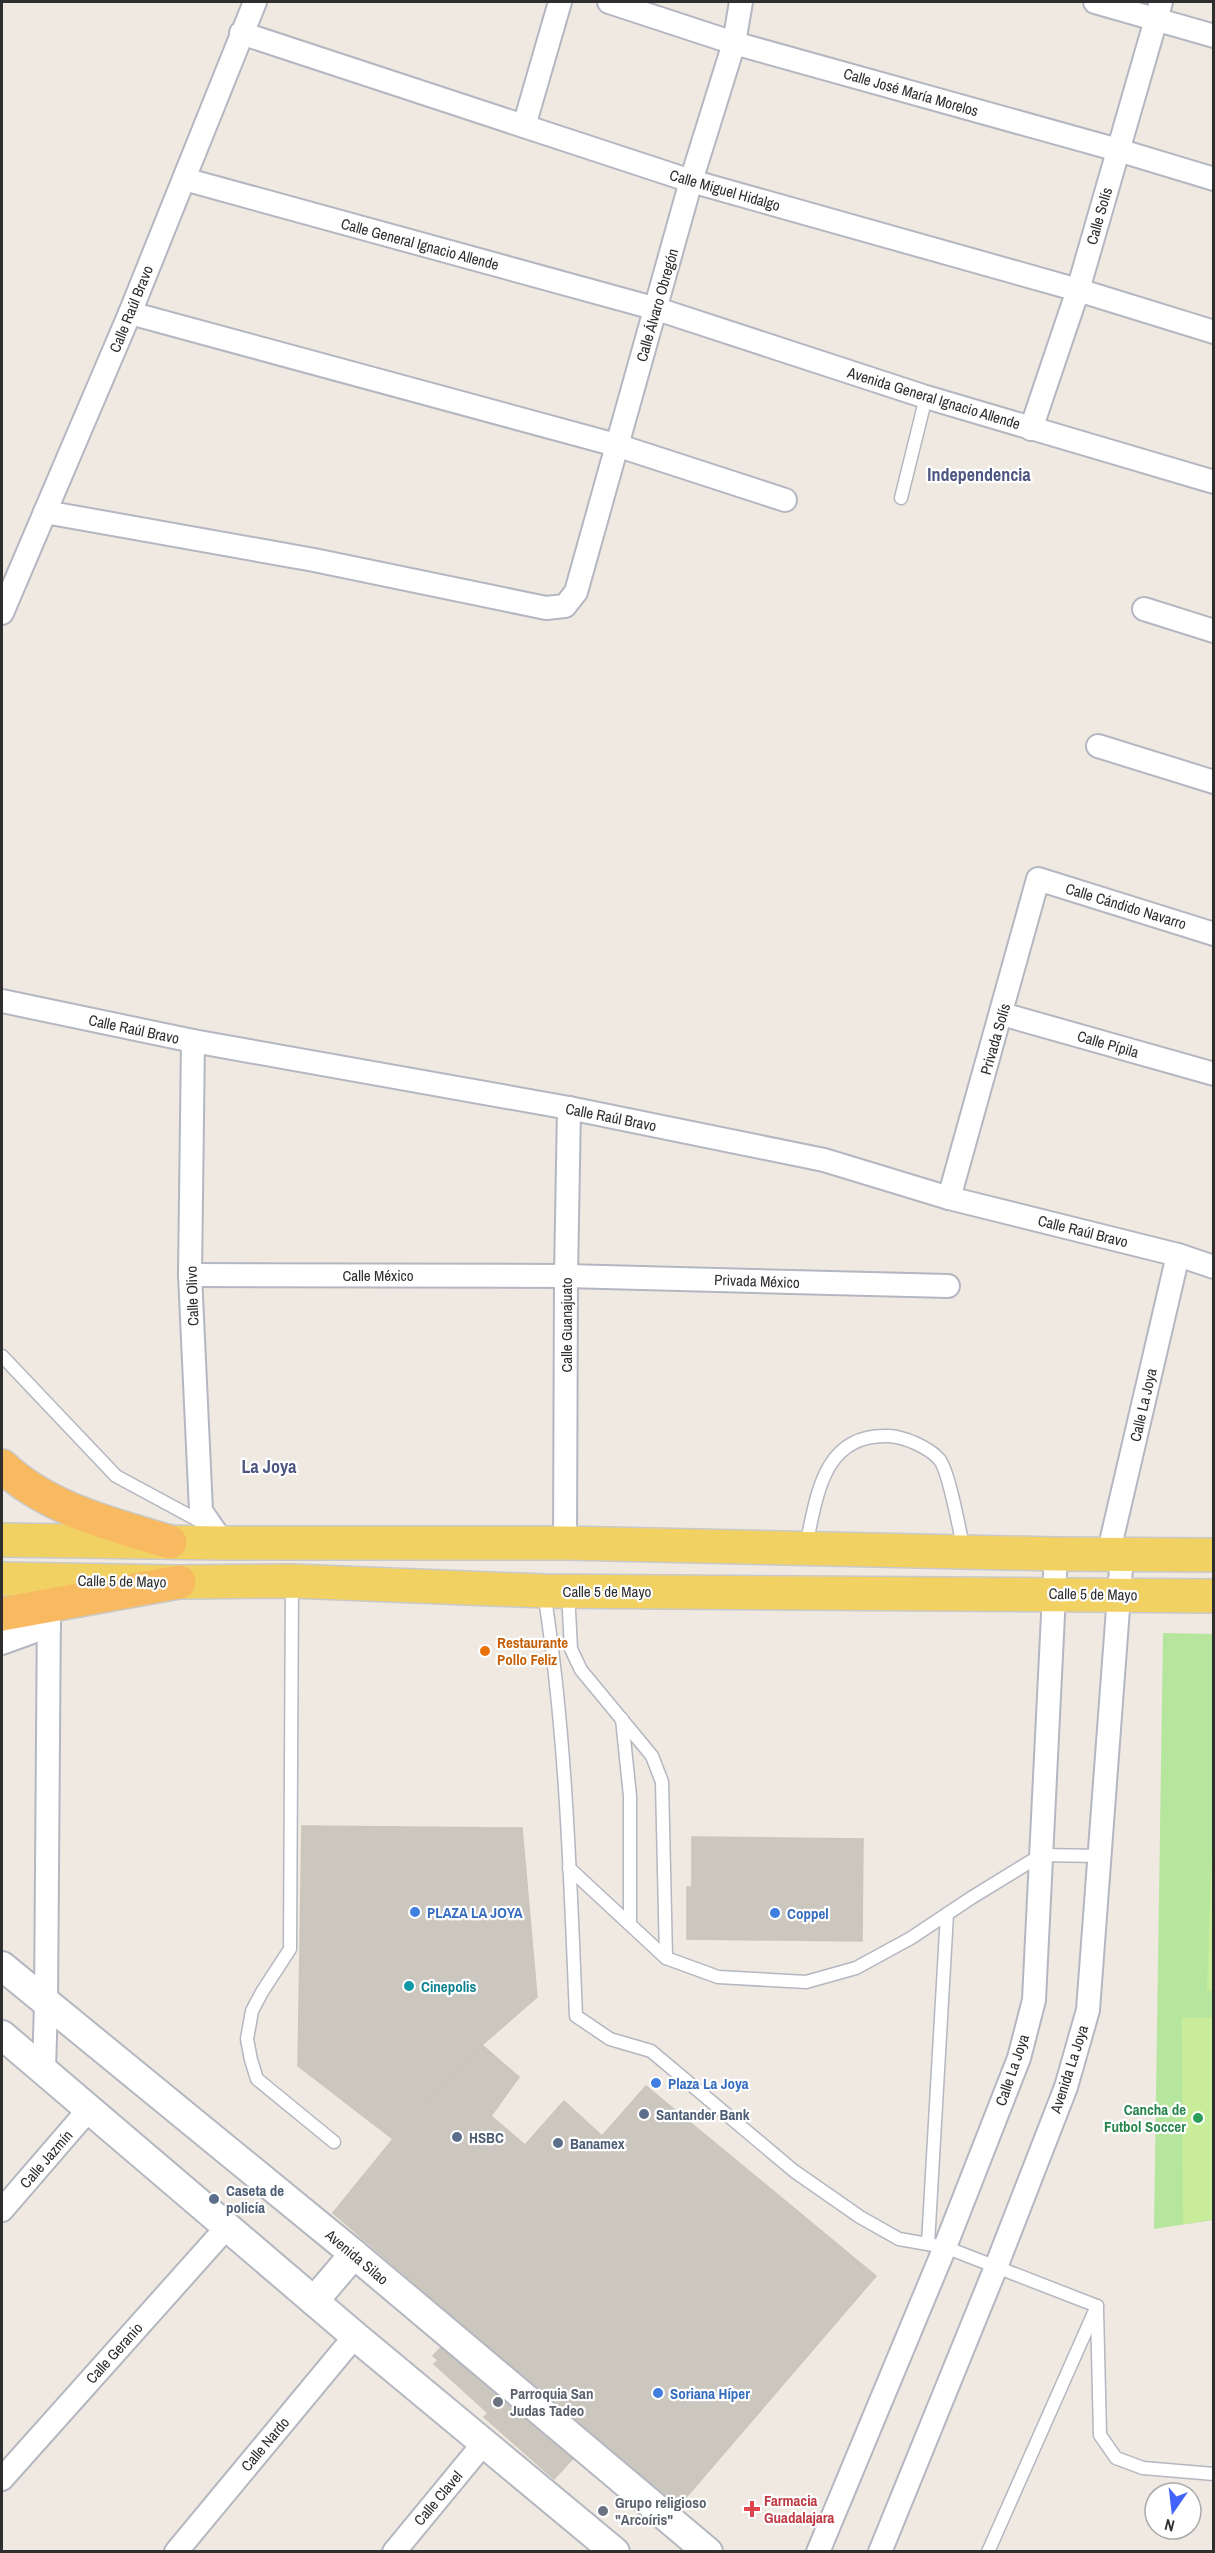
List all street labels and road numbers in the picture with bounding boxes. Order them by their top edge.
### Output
street label: Calle José María Morelos [841,63,981,121]
street label: Calle Miguel Hidalgo [667,164,783,216]
street label: Calle Solís [1081,185,1117,247]
street label: Calle General Ignacio Allende [339,213,501,275]
street label: Calle Álvaro Obregón [631,246,683,364]
street label: Calle Raúl Bravo [104,262,158,356]
street label: Avenida General Ignacio Allende [844,361,1023,434]
street label: Calle Cándido Navarro [1063,878,1189,934]
street label: Privada Solís [975,1001,1015,1077]
street label: Calle Raúl Bravo [87,1009,181,1049]
street label: Calle Pípila [1075,1025,1141,1063]
street label: Calle Raúl Bravo [564,1098,658,1136]
street label: Calle Raúl Bravo [1036,1210,1130,1252]
street label: Calle Olivo [180,1265,204,1326]
street label: Calle México [342,1265,414,1286]
street label: Privada México [714,1269,800,1293]
street label: Calle Guanajuato [556,1277,577,1373]
street label: Calle La Joya [1124,1366,1162,1444]
street label: Calle 5 de Mayo [77,1570,167,1592]
street label: Calle 5 de Mayo [563,1581,652,1602]
street label: Calle 5 de Mayo [1048,1583,1138,1605]
street label: Avenida La Joya [1045,2022,1093,2117]
street label: Calle La Joya [990,2031,1034,2109]
street label: Calle Jazmín [15,2125,77,2193]
street label: Avenida Silao [320,2224,393,2290]
street label: Calle Geranio [81,2318,147,2388]
street label: Calle Nardo [236,2412,294,2476]
street label: Calle Clavel [409,2466,467,2530]

